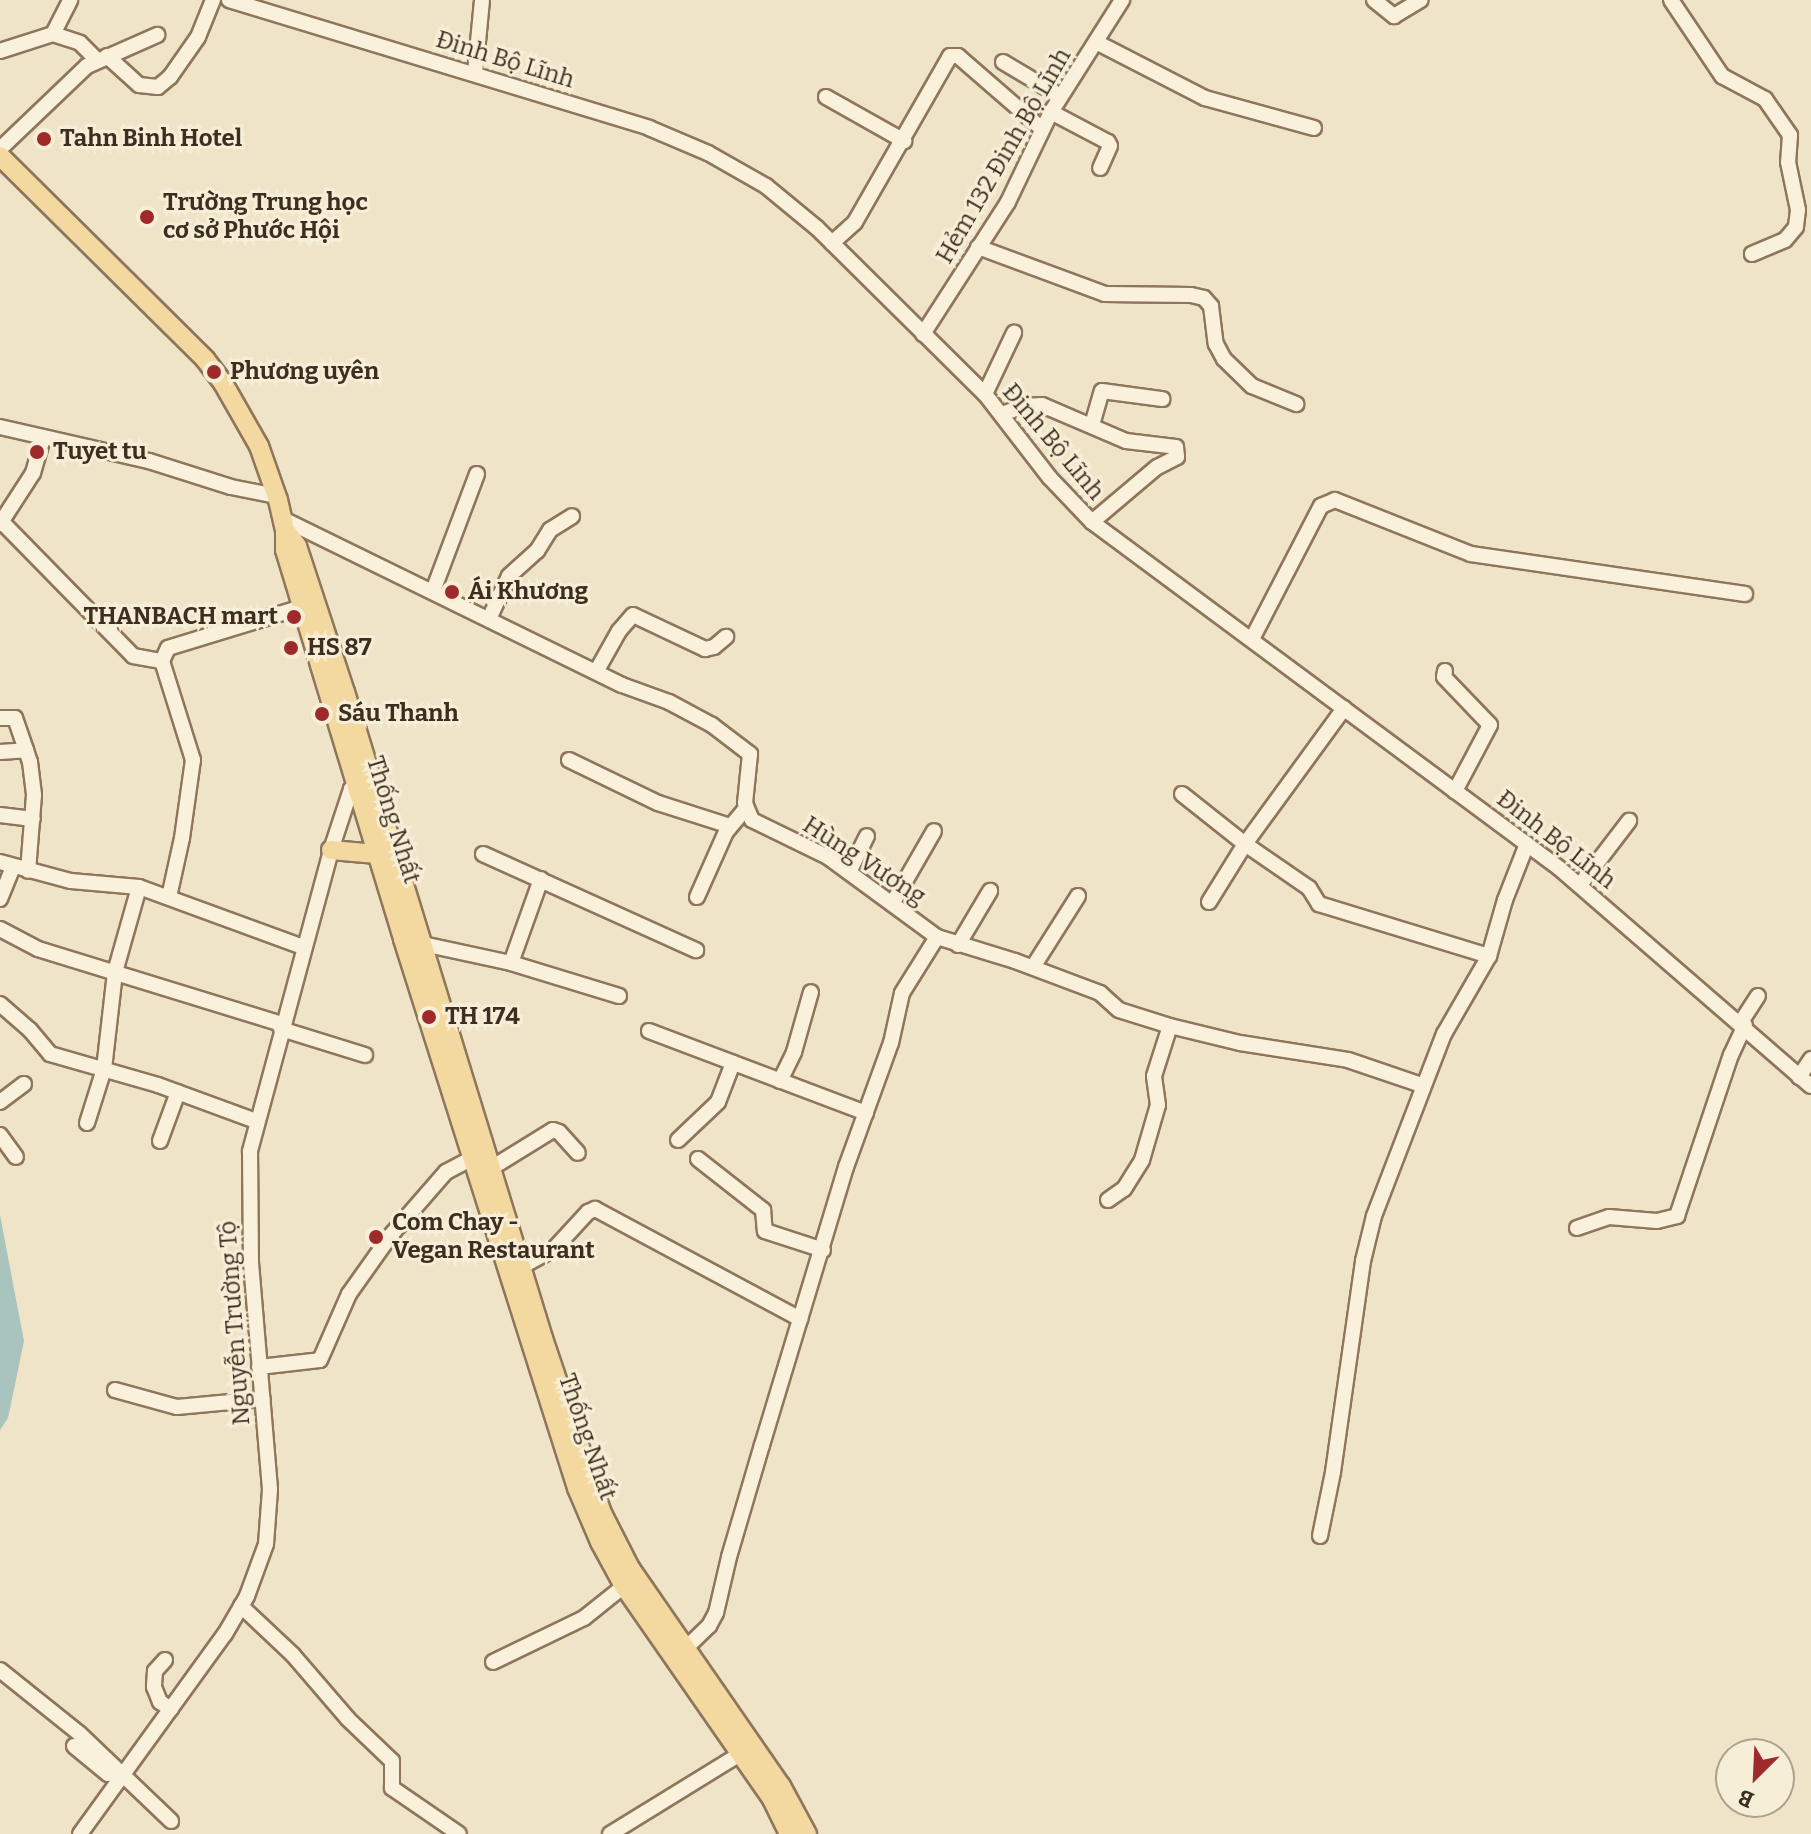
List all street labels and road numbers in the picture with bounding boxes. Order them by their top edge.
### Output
street label: Đinh Bộ Lĩnh [432,25,578,95]
street label: Hẻm 132 Đinh Bộ Lĩnh [931,43,1077,269]
street label: Đinh Bộ Lĩnh [996,378,1110,506]
street label: Thống Nhất [360,753,426,887]
street label: Đinh Bộ Lĩnh [1491,785,1621,895]
street label: Hùng Vương [797,811,931,911]
street label: Nguyễn Trường Tộ [213,1220,257,1426]
street label: Thống Nhất [552,1370,622,1504]

